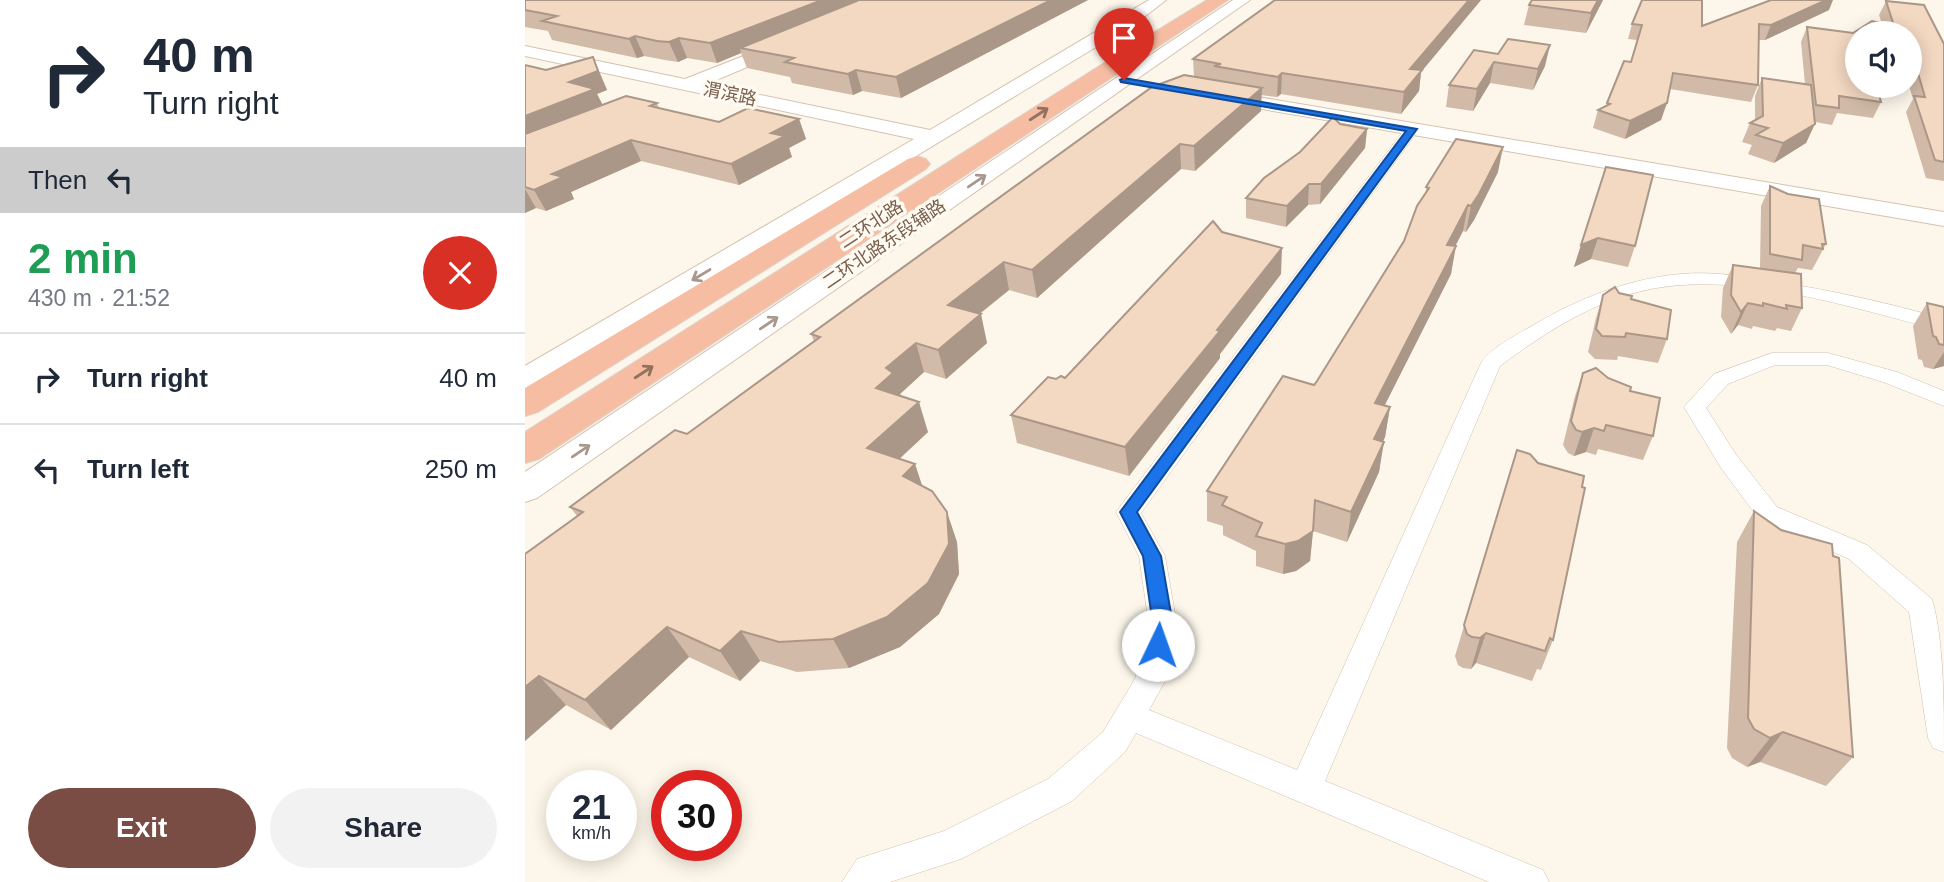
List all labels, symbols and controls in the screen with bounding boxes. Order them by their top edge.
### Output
pin [1094,8,1154,80]
icon: arrive [1105,19,1143,57]
map controls [1845,21,1922,98]
button: sound [1845,21,1922,98]
icon: right [28,28,119,119]
text: 40 m [143,28,255,82]
street label: 渭滨路 [702,79,758,109]
text: Turn right [143,85,279,121]
one-way arrow [1029,107,1049,121]
icon: left [101,161,139,199]
text: Then [28,165,87,195]
one-way arrow [967,174,987,188]
street label: 二环北路东段辅路 [819,195,949,293]
street label: 二环北路 [835,196,907,252]
text: 2 min [28,235,138,282]
button: close [423,236,497,310]
one-way arrow [692,268,712,282]
text: 430 m · 21:52 [28,285,170,311]
one-way arrow [759,316,778,330]
icon: right [28,360,66,398]
text: Turn right [87,363,208,393]
text: 40 m [439,363,497,393]
one-way arrow [633,365,653,379]
one-way arrow [571,444,590,458]
icon: left [28,451,66,489]
text: Turn left [87,454,189,484]
text: 250 m [425,454,497,484]
position arrow [1121,608,1195,682]
speed limit sign: 30 [651,770,742,861]
text: 21 [572,787,611,826]
button: Exit [28,788,256,868]
button: Share [270,788,497,868]
text: km/h [572,823,611,843]

